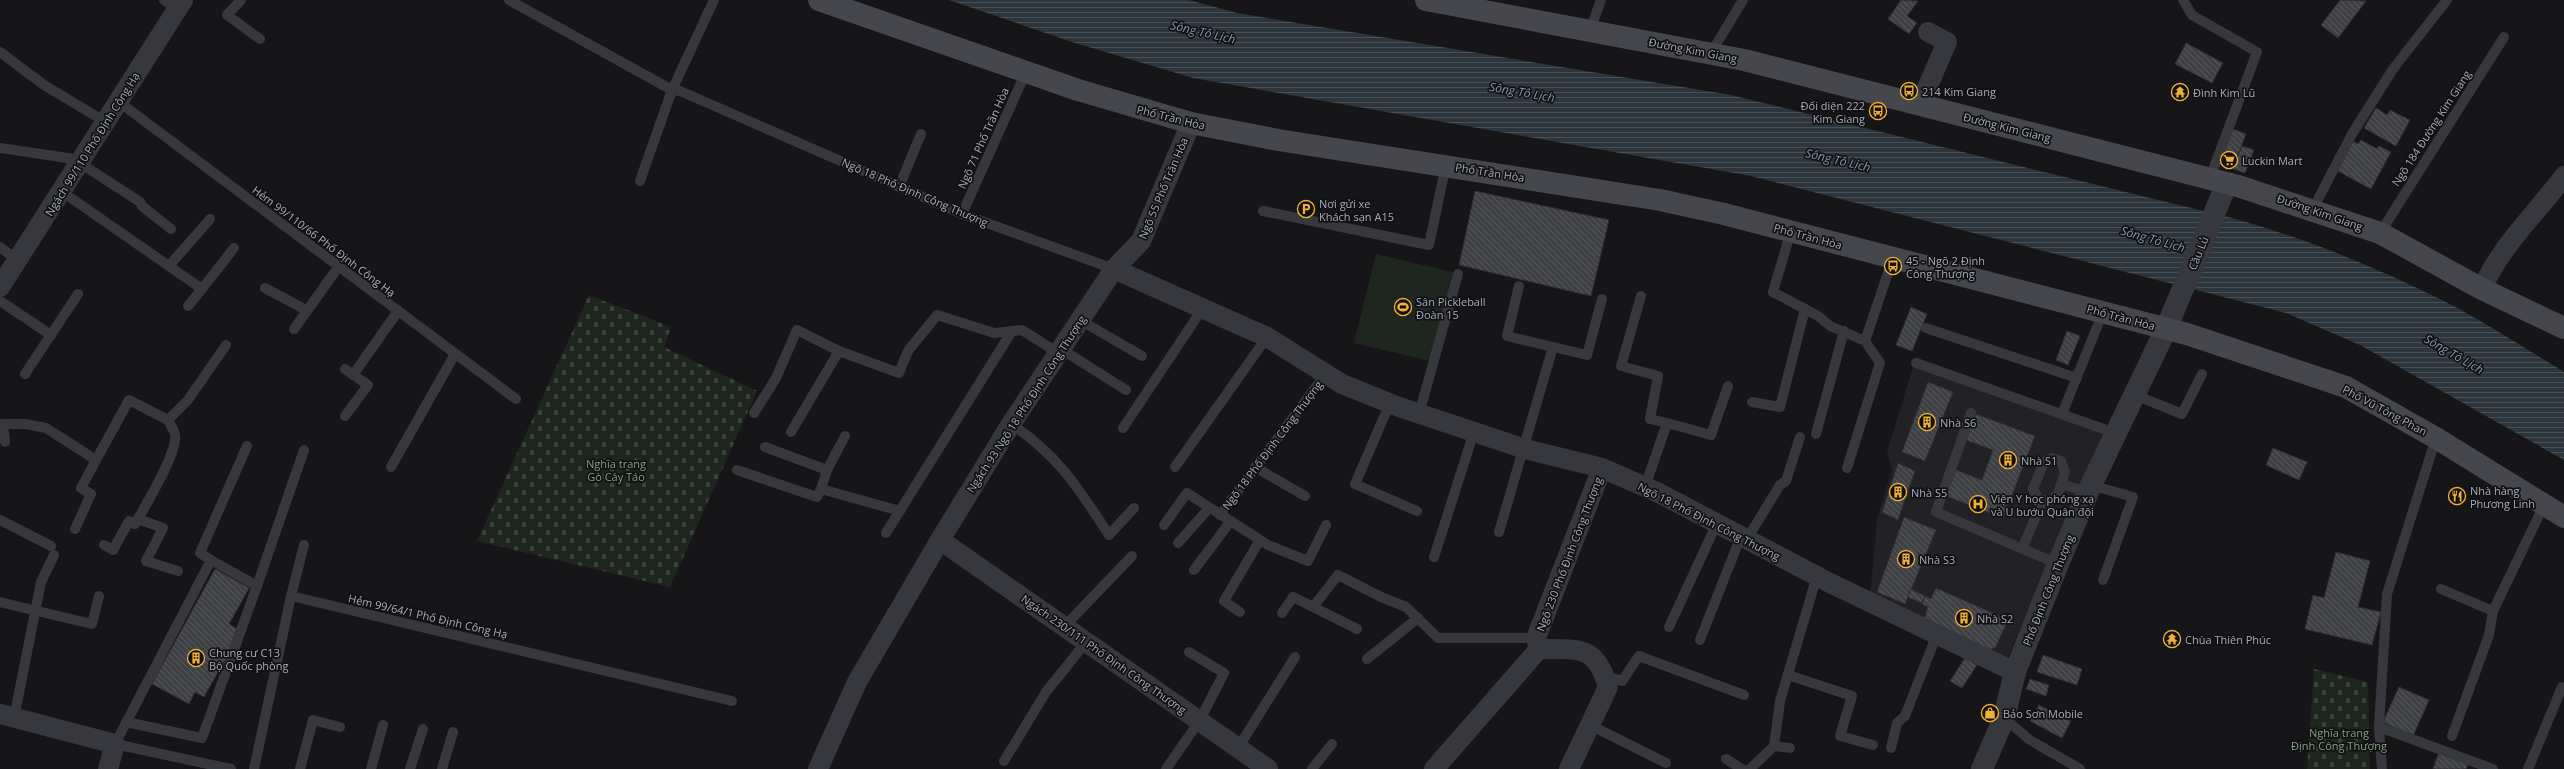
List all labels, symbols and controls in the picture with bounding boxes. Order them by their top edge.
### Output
water label: Sông Tô Lịch [1169,16,1237,48]
street label: Đường Kim Giang [1648,34,1738,66]
street label: Ngõ 184 Đường Kim Giang [2388,67,2474,189]
street label: Ngách 99/110 Phố Định Công Hạ [41,69,143,219]
water label: Sông Tô Lịch [1488,78,1556,106]
bus stop icon: 214 Kim Giang [1899,81,1919,101]
temple icon: Đình Kim Lũ [2170,82,2190,102]
place label: 214 Kim Giang [1922,84,1996,99]
street label: Ngõ 71 Phố Trần Hòa [954,85,1012,191]
place label: Đình Kim Lũ [2193,85,2255,100]
place label: Đối diện 222 Kim Giang [1801,98,1865,126]
street label: Phố Trần Hòa [1135,101,1207,133]
bus stop icon: Đối diện 222 Kim Giang [1868,101,1888,121]
street label: Đường Kim Giang [1962,109,2052,145]
street label: Ngõ 55 Phố Trần Hòa [1135,135,1191,241]
water label: Sông Tô Lịch [1804,144,1872,176]
supermarket icon: Luckin Mart [2219,150,2239,170]
place label: Luckin Mart [2242,153,2302,168]
street label: Ngõ 18 Phố Định Công Thượng [839,154,991,230]
street label: Phố Trần Hòa [1454,159,1526,185]
street label: Hẻm 99/110/66 Phố Định Công Hạ [249,182,399,300]
street label: Đường Kim Giang [2275,190,2365,234]
place label: Nơi gửi xe Khách sạn A15 [1319,196,1394,224]
parking icon: Nơi gửi xe Khách sạn A15 [1296,199,1316,219]
street label: Phố Trần Hòa [1772,220,1844,252]
water label: Sông Tô Lịch [2119,222,2187,256]
street label: Cầu Lủ [2184,234,2212,272]
place label: 45 - Ngõ 2 Định Công Thượng [1906,253,1985,281]
bus stop icon: 45 - Ngõ 2 Định Công Thượng [1883,256,1903,276]
place label: Sân Pickleball Đoàn 15 [1416,294,1486,322]
sports icon: Sân Pickleball Đoàn 15 [1393,297,1413,317]
street label: Phố Trần Hòa [2085,301,2157,333]
street label: Ngách 93 Ngõ 18 Phố Định Công Thượng [963,312,1089,495]
water label: Sông Tô Lịch [2421,330,2487,378]
street label: Ngõ 18 Phố Định Công Thượng [1219,377,1325,513]
street label: Phố Vũ Tông Phan [2340,381,2430,439]
building icon: Nhà S6 [1917,412,1937,432]
place label: Nhà S6 [1940,415,1976,430]
building icon: Nhà S1 [1998,450,2018,470]
place label: Nhà S1 [2021,453,2057,468]
park label: Nghĩa trang Gò Cây Táo [586,456,646,484]
street label: Ngõ 230 Phố Định Công Thượng [1533,475,1605,633]
street label: Ngõ 18 Phố Định Công Thượng [1635,479,1783,564]
building icon: Nhà S5 [1888,482,1908,502]
place label: Nhà hàng Phương Linh [2470,483,2535,511]
place label: Nhà S5 [1911,485,1947,500]
restaurant icon: Nhà hàng Phương Linh [2447,486,2467,506]
place label: Viện Y học phóng xạ và U bướu Quân đội [1991,491,2094,519]
hospital icon: Viện Y học phóng xạ và U bướu Quân đội [1968,494,1988,514]
street label: Phố Định Công Thượng [2019,532,2077,648]
building icon: Nhà S3 [1896,549,1916,569]
place label: Nhà S3 [1919,552,1955,567]
street label: Hẻm 99/64/1 Phố Định Công Hạ [347,590,509,642]
street label: Ngách 230/111 Phố Định Công Thượng [1018,591,1190,717]
building icon: Nhà S2 [1954,608,1974,628]
place label: Nhà S2 [1977,611,2013,626]
temple icon: Chùa Thiên Phúc [2162,629,2182,649]
place label: Chùa Thiên Phúc [2185,632,2271,647]
place label: Chung cư C13 Bộ Quốc phòng [209,645,288,673]
building icon: Chung cư C13 Bộ Quốc phòng [186,648,206,668]
shop icon: Bảo Sơn Mobile [1980,703,2000,723]
place label: Bảo Sơn Mobile [2003,706,2083,721]
park label: Nghĩa trang Định Công Thượng [2291,725,2387,753]

